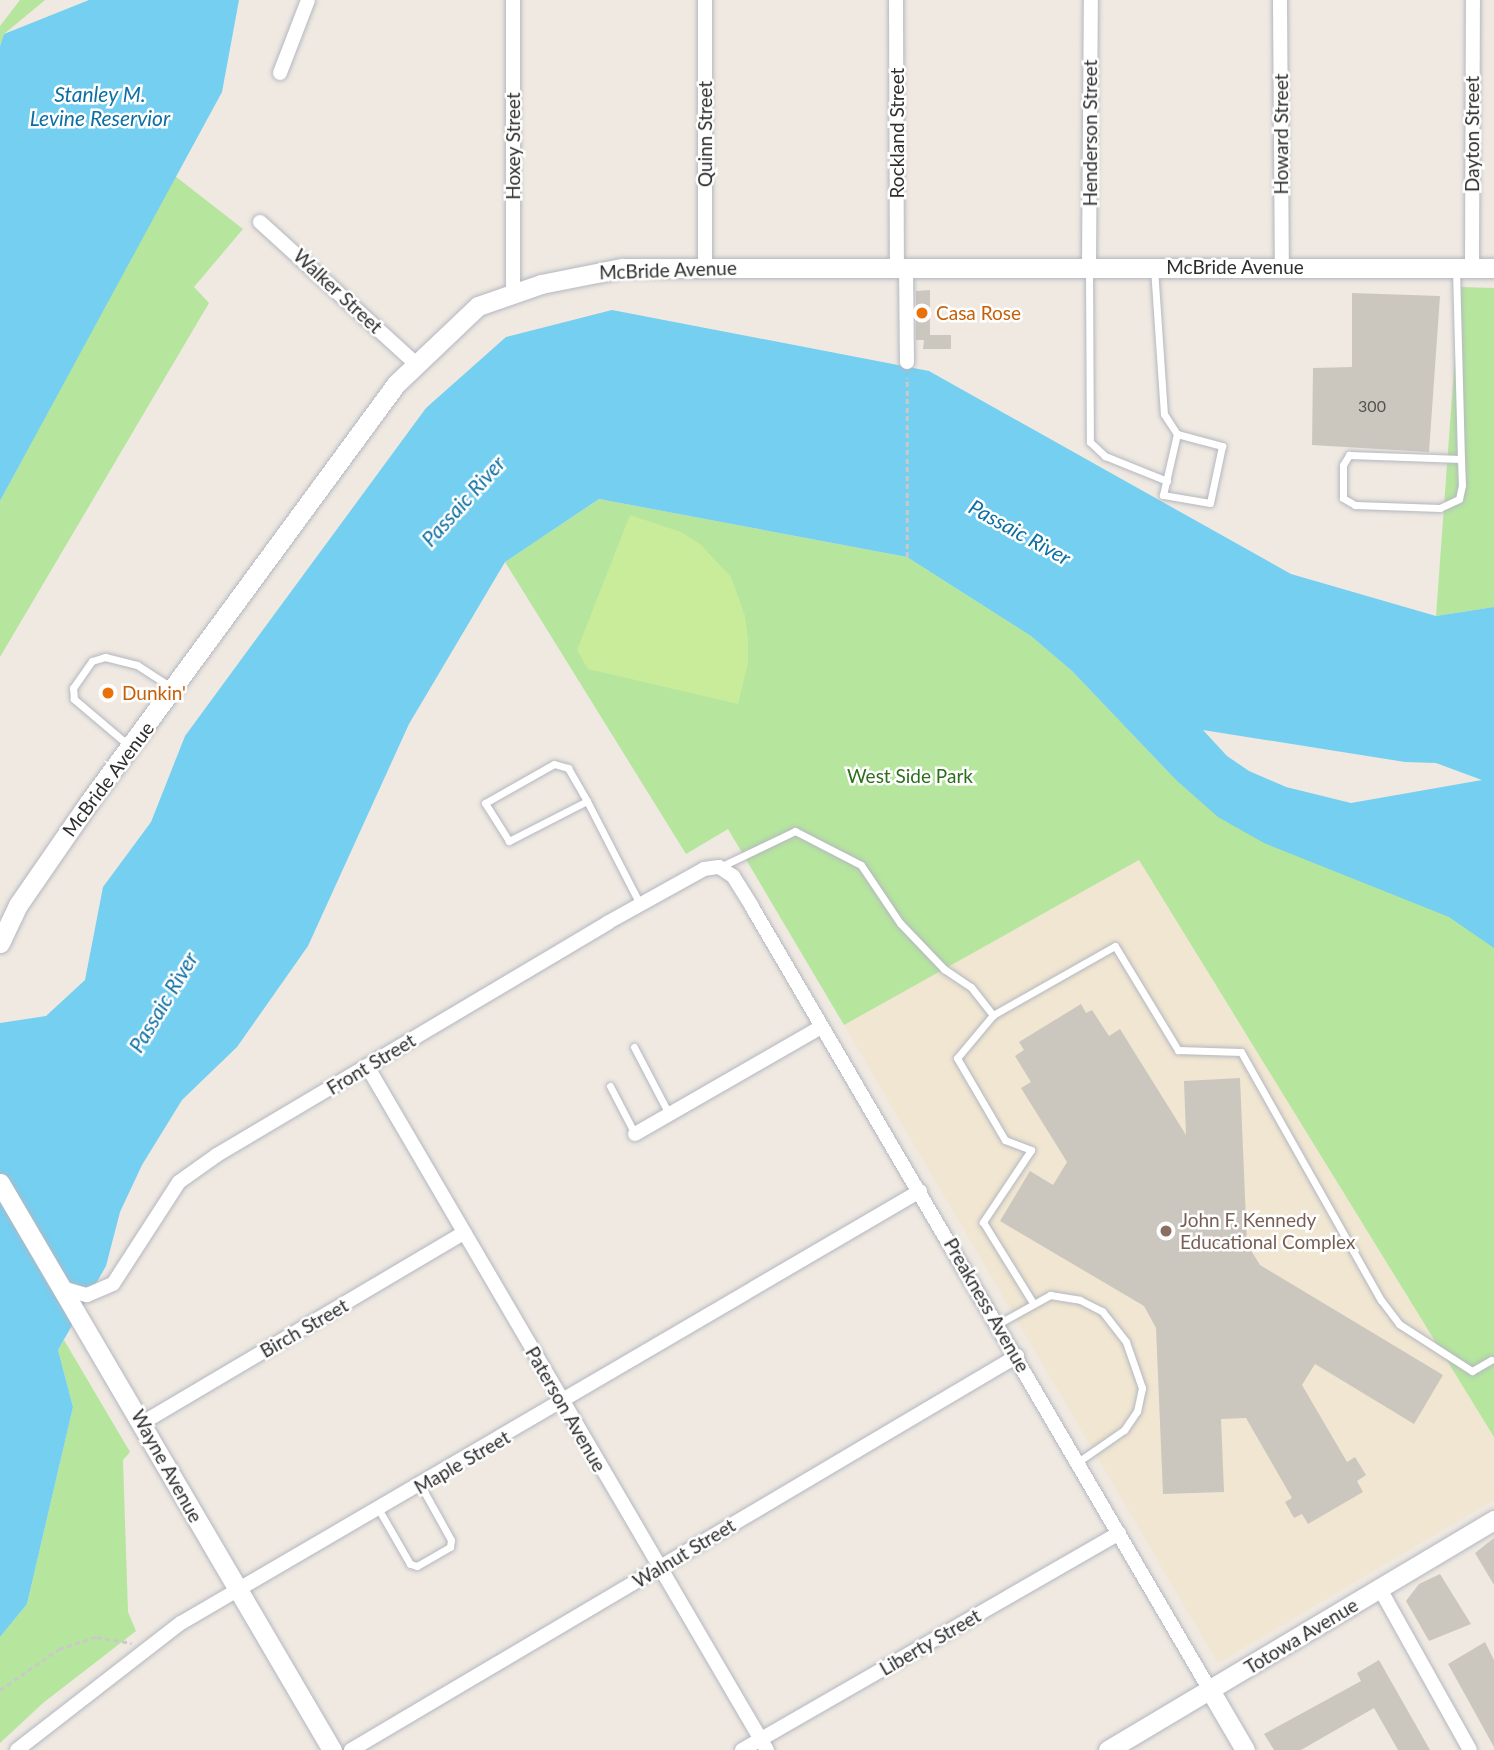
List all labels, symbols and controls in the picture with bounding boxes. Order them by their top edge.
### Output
street label: Henderson Street [1079,60,1101,206]
street label: Rockland Street [886,68,908,198]
street label: Howard Street [1270,73,1292,195]
street label: Dayton Street [1461,76,1483,192]
water label: Stanley M. Levine Reservior [30,81,170,131]
street label: Quinn Street [694,81,716,187]
street label: Hoxey Street [502,92,524,200]
street label: Walker Street [289,244,387,338]
street label: McBride Avenue [598,256,738,284]
street label: McBride Avenue [1166,256,1304,278]
place label: Casa Rose [936,302,1021,324]
marker: Casa Rose [914,305,930,321]
house number: 300 [1358,396,1386,416]
water label: Passaic River [416,451,510,551]
water label: Passaic River [965,494,1075,570]
place label: Dunkin' [122,682,186,704]
marker: Dunkin' [100,685,116,701]
street label: McBride Avenue [57,717,159,841]
park label: West Side Park [847,765,973,787]
water label: Passaic River [123,947,203,1057]
street label: Front Street [323,1029,419,1099]
place label: John F. Kennedy Educational Complex [1180,1209,1355,1253]
marker: John F. Kennedy Educational Complex [1158,1223,1174,1239]
street label: Preakness Avenue [939,1234,1035,1376]
street label: Birch Street [256,1294,352,1362]
street label: Paterson Avenue [521,1342,611,1476]
street label: Wayne Avenue [126,1405,208,1527]
street label: Maple Street [410,1425,514,1499]
street label: Walnut Street [629,1514,739,1592]
street label: Totowa Avenue [1240,1593,1362,1679]
street label: Liberty Street [875,1604,985,1680]

